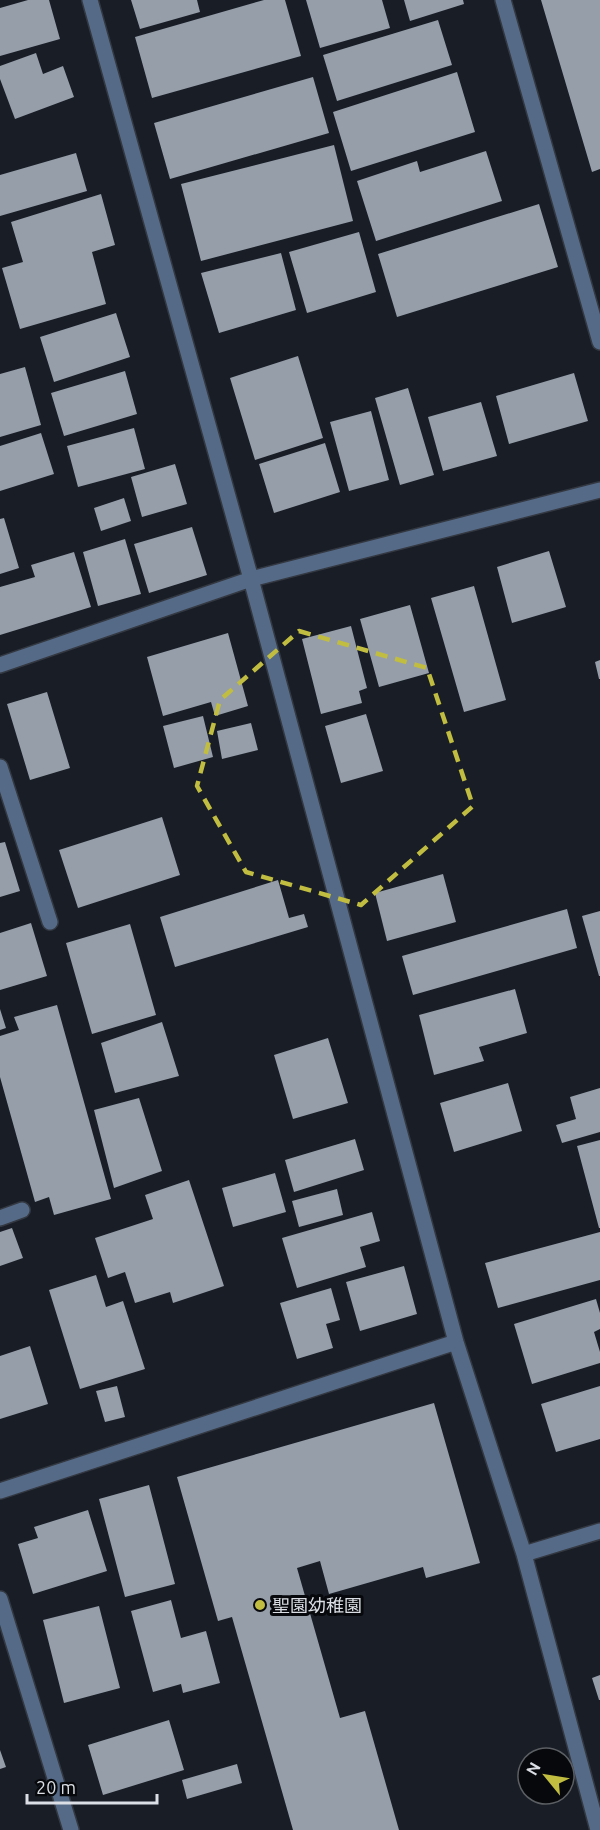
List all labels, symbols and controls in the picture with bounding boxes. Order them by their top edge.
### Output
place label: 聖園幼稚園 [272,1595,362,1615]
marker: 聖園幼稚園 [253,1598,267,1612]
north arrow [516,1746,576,1806]
text: N [522,1759,544,1778]
scale bar [27,1767,158,1805]
text: 20 m [36,1777,76,1797]

